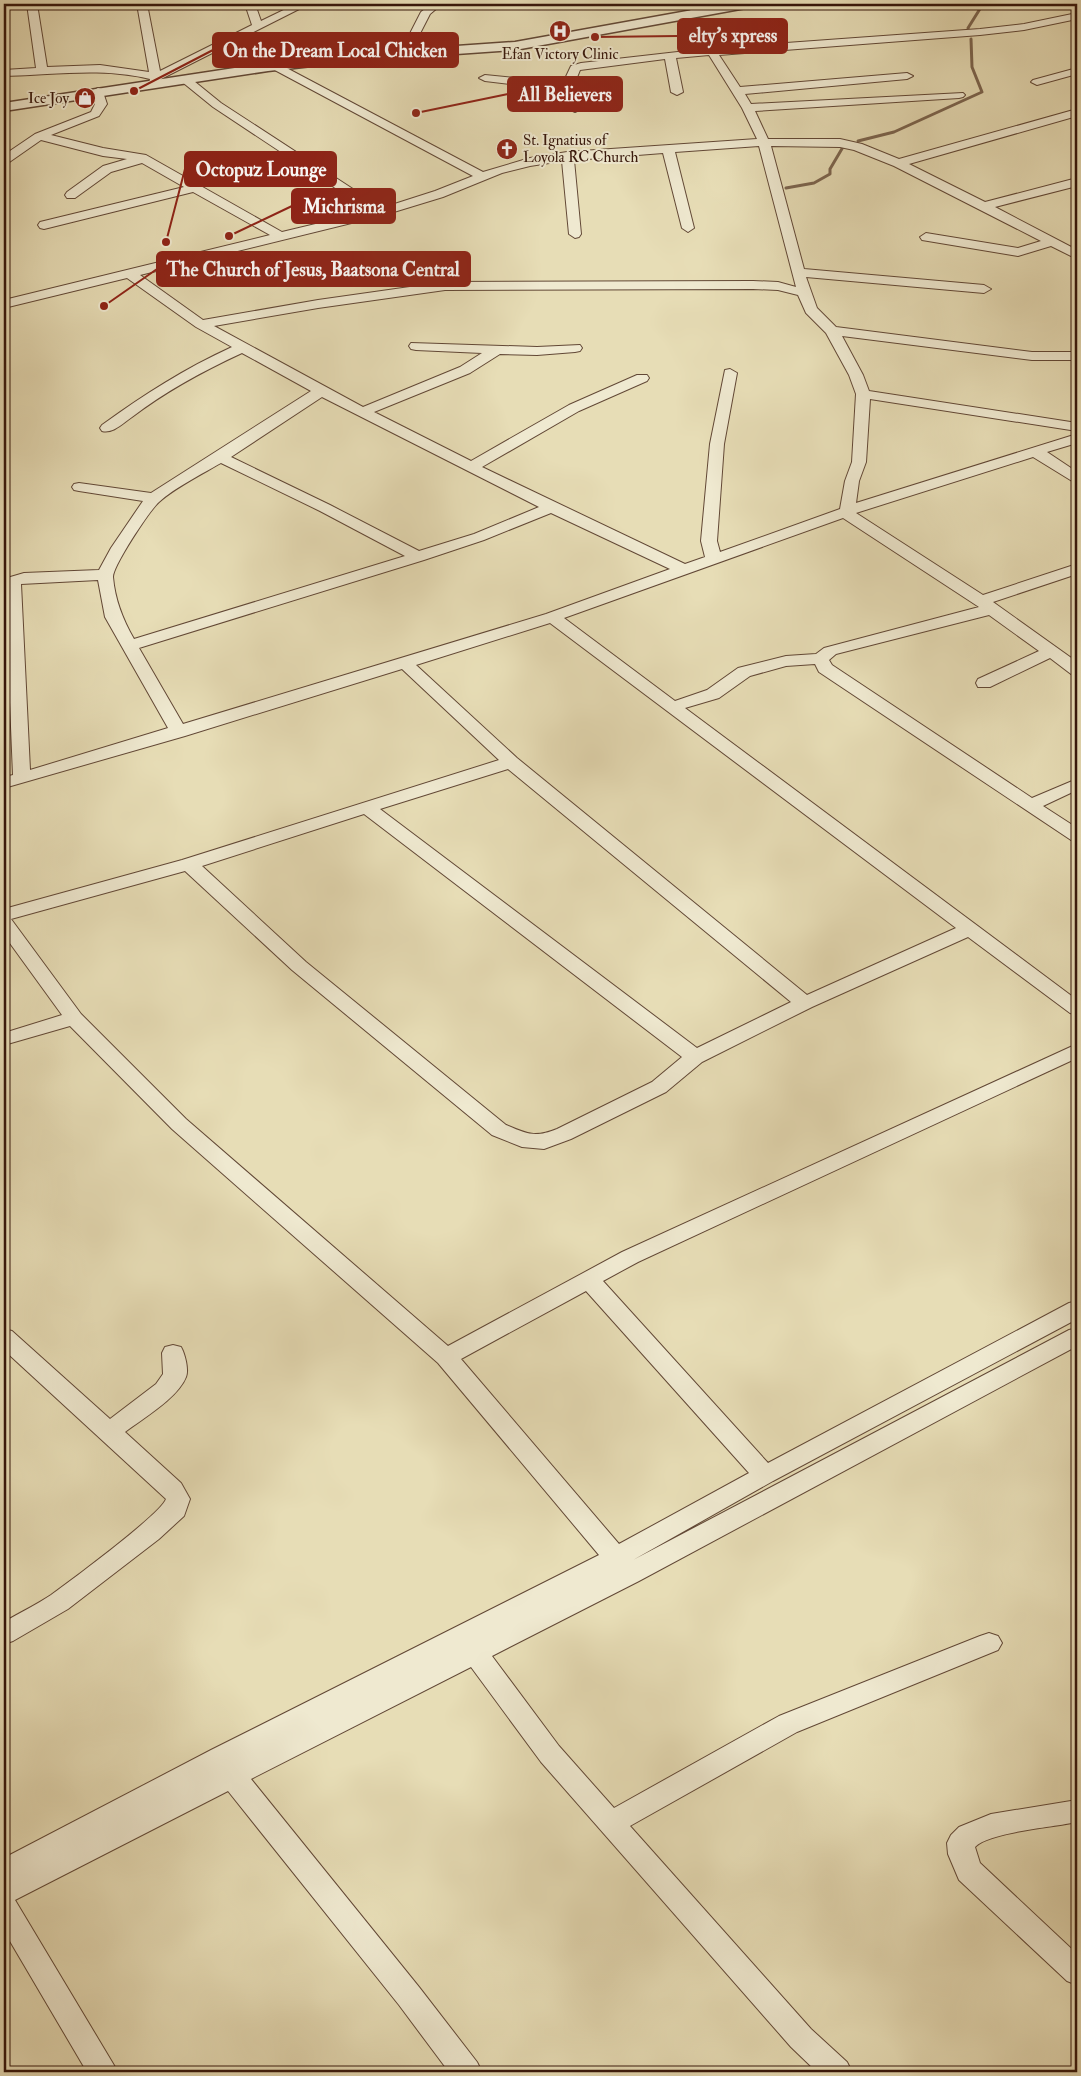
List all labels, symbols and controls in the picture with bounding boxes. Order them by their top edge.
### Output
hospital icon: Efan Victory Clinic [548,19,572,43]
callout: elty’s xpress [678,19,787,53]
text: elty’s xpress [689,24,778,49]
callout: On the Dream Local Chicken [213,33,458,67]
text: On the Dream Local Chicken [223,39,448,63]
place label: Efan Victory Clinic [501,45,619,64]
callout: All Believers [508,77,622,111]
text: All Believers [517,83,612,107]
shop icon: Ice Joy [73,86,97,110]
place label: Ice Joy [28,89,69,109]
place label: St. Ignatius of Loyola RC Church [523,131,639,167]
church icon: St. Ignatius of Loyola RC Church [495,137,519,161]
callout: Octopuz Lounge [185,152,336,186]
text: Octopuz Lounge [196,158,326,183]
callout: Michrisma [292,189,395,223]
text: Michrisma [302,195,386,219]
callout: The Church of Jesus, Baatsona Central [157,252,470,286]
text: The Church of Jesus, Baatsona Central [165,258,460,282]

